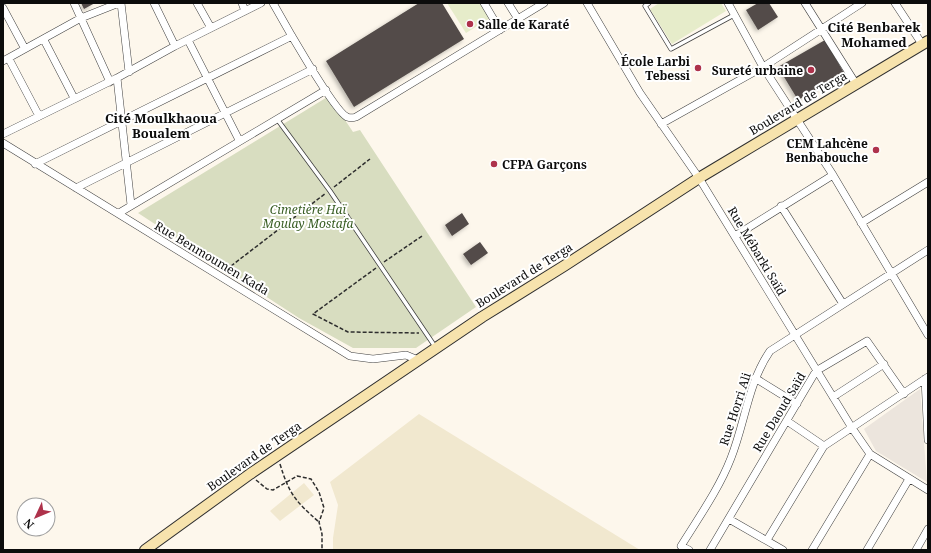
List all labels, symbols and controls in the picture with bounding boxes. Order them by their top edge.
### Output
place label: Salle de Karaté [478,16,569,33]
district label: Cité Benbarek Mohamed [828,18,921,51]
marker: Salle de Karaté [465,19,475,29]
place label: École Larbi Tebessi [621,53,691,84]
place label: Sureté urbaine [712,62,803,79]
marker: École Larbi Tebessi [693,63,703,73]
marker: Sureté urbaine [806,65,816,75]
street label: Boulevard de Terga [746,67,850,139]
district label: Cité Moulkhaoua Boualem [105,109,217,142]
place label: CEM Lahcène Benbabouche [786,135,868,166]
marker: CEM Lahcène Benbabouche [871,145,881,155]
place label: CFPA Garçons [502,156,587,173]
marker: CFPA Garçons [489,159,499,169]
park label: Cimetière Haï Moulay Mostafa [262,201,354,232]
street label: Rue Mébarki Saïd [724,203,791,299]
street label: Rue Benmoumen Kada [152,217,273,299]
street label: Boulevard de Terga [472,238,576,312]
street label: Rue Daoud Saïd [749,368,810,455]
street label: Rue Horri Ali [715,370,755,448]
street label: Boulevard de Terga [204,417,305,495]
north arrow [16,497,56,537]
text: N [20,516,37,533]

